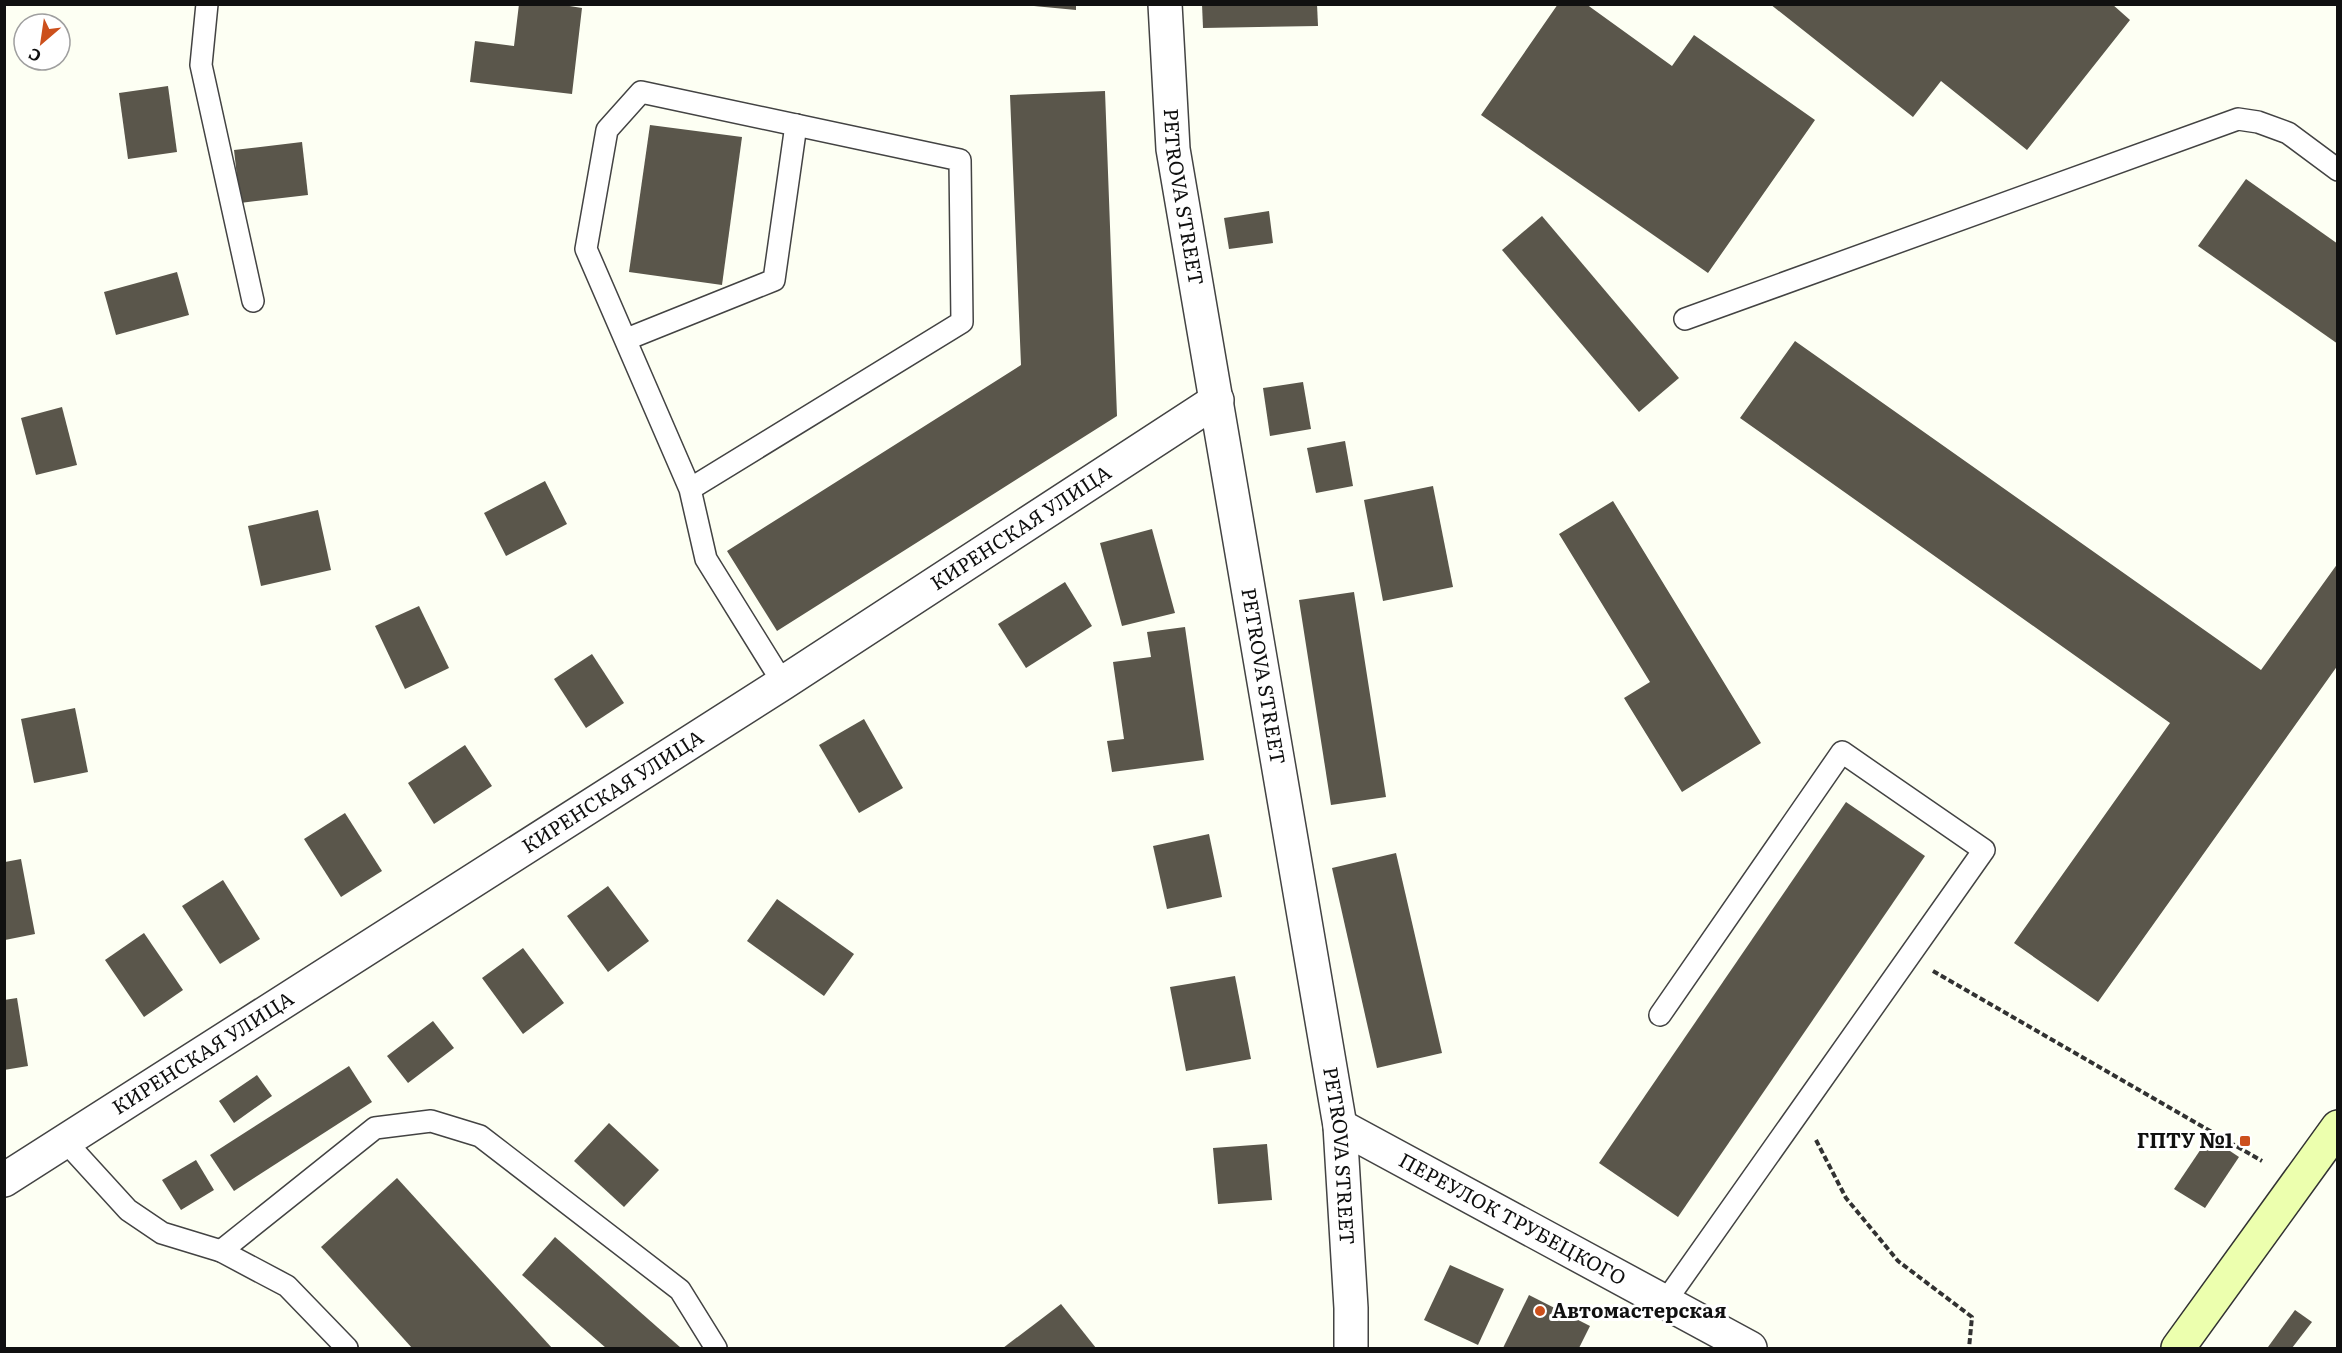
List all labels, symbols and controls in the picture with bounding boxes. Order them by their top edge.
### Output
north arrow [12,12,72,72]
text: С [23,43,45,69]
street label: PETROVA STREET [1158,107,1213,287]
street label: КИРЕНСКАЯ УЛИЦА [923,456,1116,596]
street label: PETROVA STREET [1235,585,1295,766]
street label: КИРЕНСКАЯ УЛИЦА [515,721,709,859]
street label: КИРЕНСКАЯ УЛИЦА [105,982,299,1121]
street label: PETROVA STREET [1317,1064,1364,1246]
place label: ГПТУ №1 [2137,1124,2233,1154]
marker: ГПТУ №1 [2238,1134,2252,1148]
street label: ПЕРЕУЛОК ТРУБЕЦКОГО [1394,1144,1632,1291]
place label: Автомастерская [1552,1294,1727,1324]
marker: Автомастерская [1533,1304,1547,1318]

